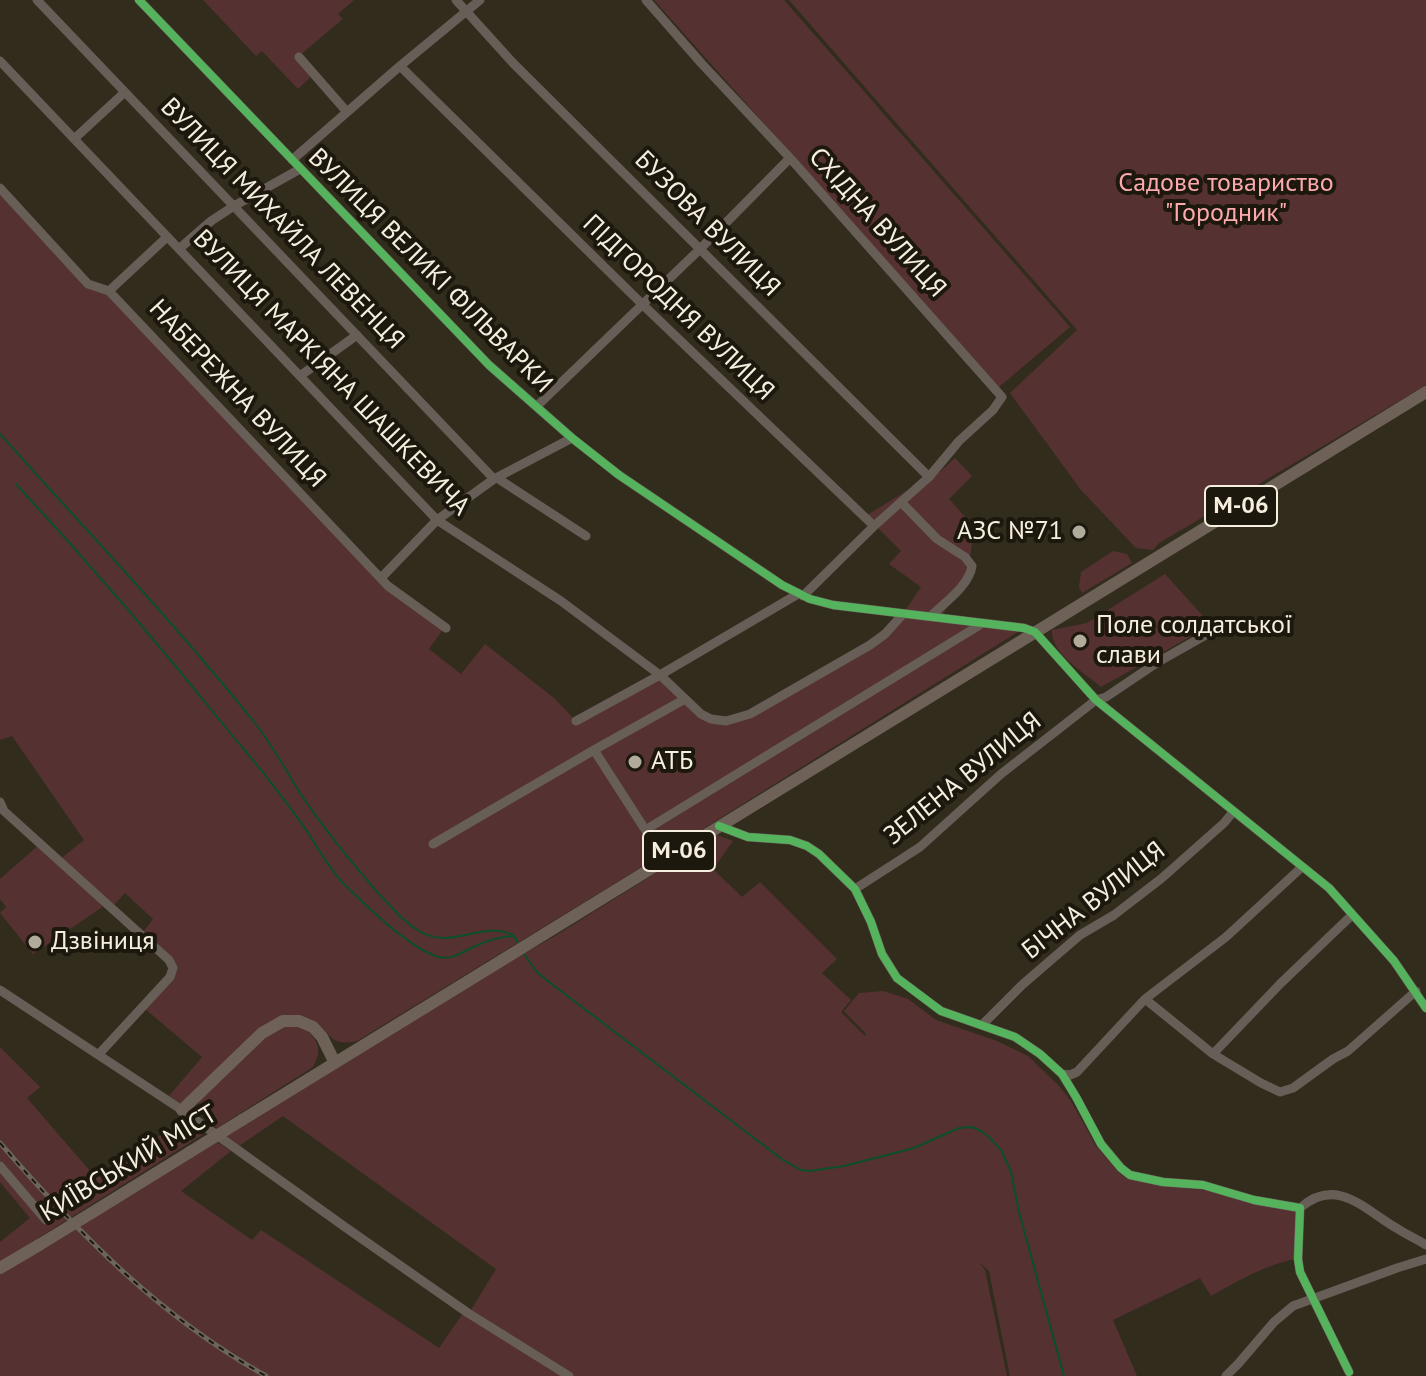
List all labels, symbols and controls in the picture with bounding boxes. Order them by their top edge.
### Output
street label: ВУЛИЦЯ МИХАЙЛА ЛЕВЕНЦЯ [154,92,410,356]
street label: ВУЛИЦЯ ВЕЛИКІ ФІЛЬВАРКИ [301,142,559,400]
street label: СХІДНА ВУЛИЦЯ [802,142,952,304]
street label: БУЗОВА ВУЛИЦЯ [628,145,786,303]
park label: Садове товариство "Городник" [1118,168,1334,230]
street label: ПІДГОРОДНЯ ВУЛИЦЯ [576,209,780,407]
street label: ВУЛИЦЯ МАРКІЯНА ШАШКЕВИЧА [186,224,476,522]
street label: НАБЕРЕЖНА ВУЛИЦЯ [142,294,332,494]
road number: М-06 [1205,486,1277,526]
place label: АЗС №71 [957,516,1063,548]
marker: АЗС №71 [1070,523,1088,541]
place label: Поле солдатської слави [1096,610,1292,672]
marker: Поле солдатської слави [1071,632,1089,650]
street label: ЗЕЛЕНА ВУЛИЦЯ [878,706,1048,852]
place label: АТБ [651,746,693,778]
marker: АТБ [626,753,644,771]
road number: М-06 [643,831,715,871]
street label: БІЧНА ВУЛИЦЯ [1016,836,1172,966]
place label: Дзвіниця [51,926,155,958]
marker: Дзвіниця [26,933,44,951]
street label: КИЇВСЬКИЙ МІСТ [35,1099,223,1229]

